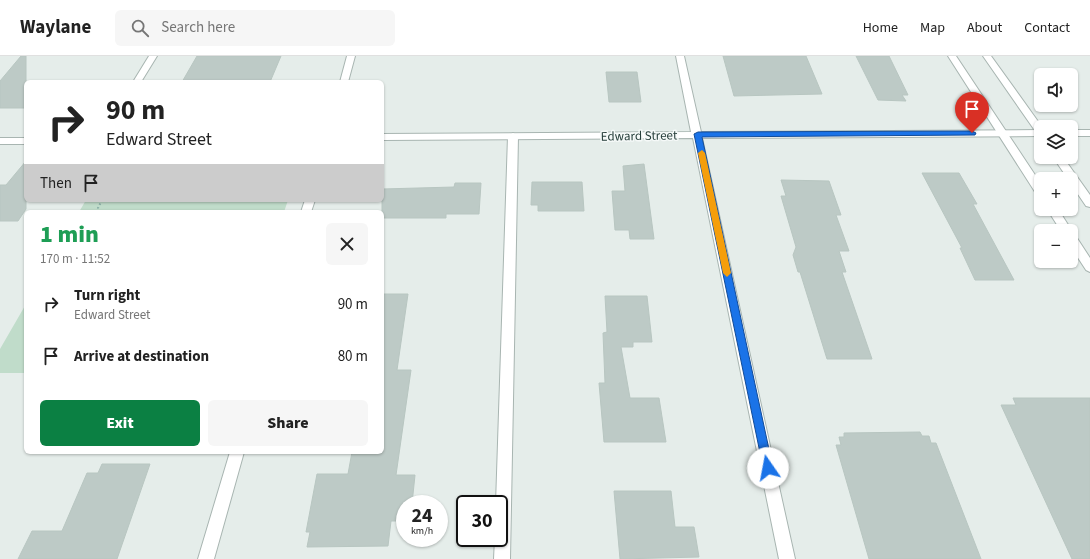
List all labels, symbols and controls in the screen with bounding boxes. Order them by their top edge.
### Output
search box [115,10,395,46]
text: Waylane [20,14,91,41]
icon: search [129,17,151,39]
text: Search here [161,17,235,38]
text: Home [863,18,898,38]
text: Map [920,18,945,38]
text: About [967,18,1002,38]
text: Contact [1024,18,1070,38]
map controls [1034,68,1078,268]
button: sound [1034,68,1078,112]
text: 90 m [106,90,165,130]
pin [955,92,989,133]
icon: right [40,96,92,148]
icon: arrive [961,98,983,120]
button: layers [1034,120,1078,164]
street label: Edward Street [601,126,678,146]
text: Edward Street [106,127,212,152]
icon: arrive [80,172,102,194]
button: + [1034,172,1078,216]
text: Then [40,173,72,194]
text: 1 min [40,217,99,252]
button: close [326,223,368,265]
button: − [1034,224,1078,268]
text: 170 m · 11:52 [40,250,110,268]
text: Turn right [74,285,140,306]
icon: right [40,293,62,315]
text: 90 m [338,294,368,315]
text: Edward Street [74,306,150,324]
icon: arrive [40,345,62,367]
text: Arrive at destination [74,346,209,367]
text: 80 m [338,346,368,367]
button: Exit [40,400,200,446]
button: Share [208,400,368,446]
position arrow [747,447,789,489]
speed limit sign: 30 [456,495,508,547]
text: 24 [411,502,433,530]
text: km/h [411,524,433,538]

